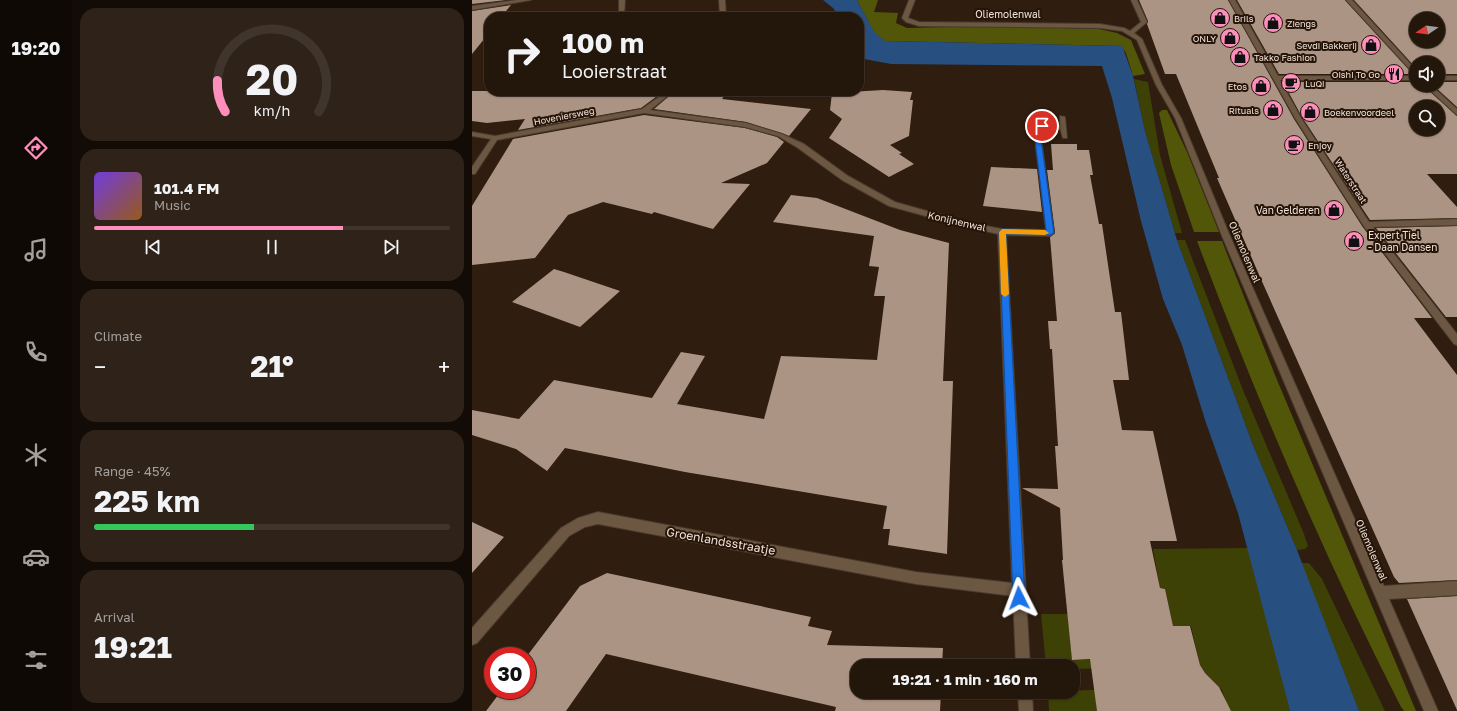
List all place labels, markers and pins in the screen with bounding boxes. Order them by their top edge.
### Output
shop icon: Brils [1209,7,1231,29]
shop icon: Ziengs [1262,12,1284,34]
place label: Brils [1234,13,1254,24]
place label: Ziengs [1287,18,1316,29]
shop icon: ONLY [1219,27,1241,49]
place label: ONLY [1193,33,1216,44]
shop icon: Sevdi Bakkerij [1360,34,1382,56]
place label: Sevdi Bakkerij [1296,40,1357,51]
shop icon: Takko Fashion [1229,46,1251,68]
place label: Takko Fashion [1254,52,1315,63]
restaurant icon: Oishi To Go [1383,63,1405,85]
place label: Oishi To Go [1332,69,1380,80]
cafe icon: LuQi [1280,72,1302,94]
shop icon: Etos [1250,75,1272,97]
place label: LuQi [1305,78,1324,89]
place label: Etos [1228,81,1247,92]
shop icon: Rituals [1262,99,1284,121]
shop icon: Boekenvoordeel [1299,101,1321,123]
place label: Rituals [1229,105,1259,116]
place label: Boekenvoordeel [1324,107,1394,118]
pin [1025,109,1059,143]
cafe icon: Enjoy [1283,134,1305,156]
place label: Enjoy [1308,140,1332,151]
shop icon: Van Gelderen [1323,199,1345,221]
place label: Van Gelderen [1256,204,1320,216]
place label: Expert Tiel - Daan Dansen [1368,229,1437,253]
shop icon: Expert Tiel - Daan Dansen [1343,230,1365,252]

